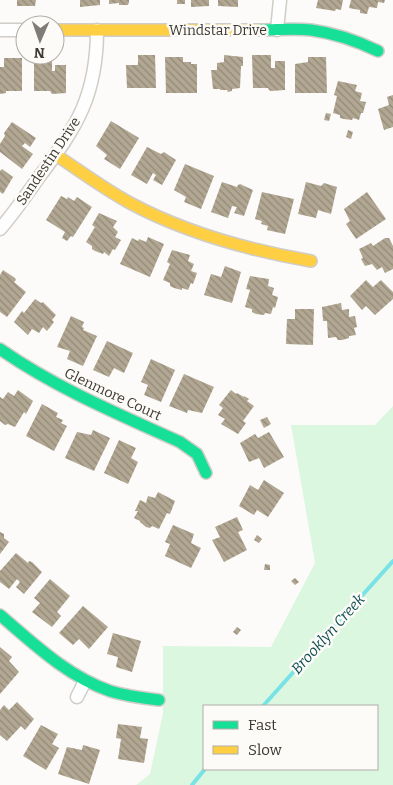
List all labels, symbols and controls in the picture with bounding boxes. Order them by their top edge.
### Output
north arrow [15,15,65,65]
street label: Windstar Drive [169,22,267,39]
text: N [34,44,45,61]
street label: Sandestin Drive [13,114,84,209]
street label: Glenmore Court [62,365,164,424]
water label: Brooklyn Creek [287,590,369,678]
legend [203,705,378,770]
text: Fast [248,716,277,734]
text: Slow [248,741,283,759]

